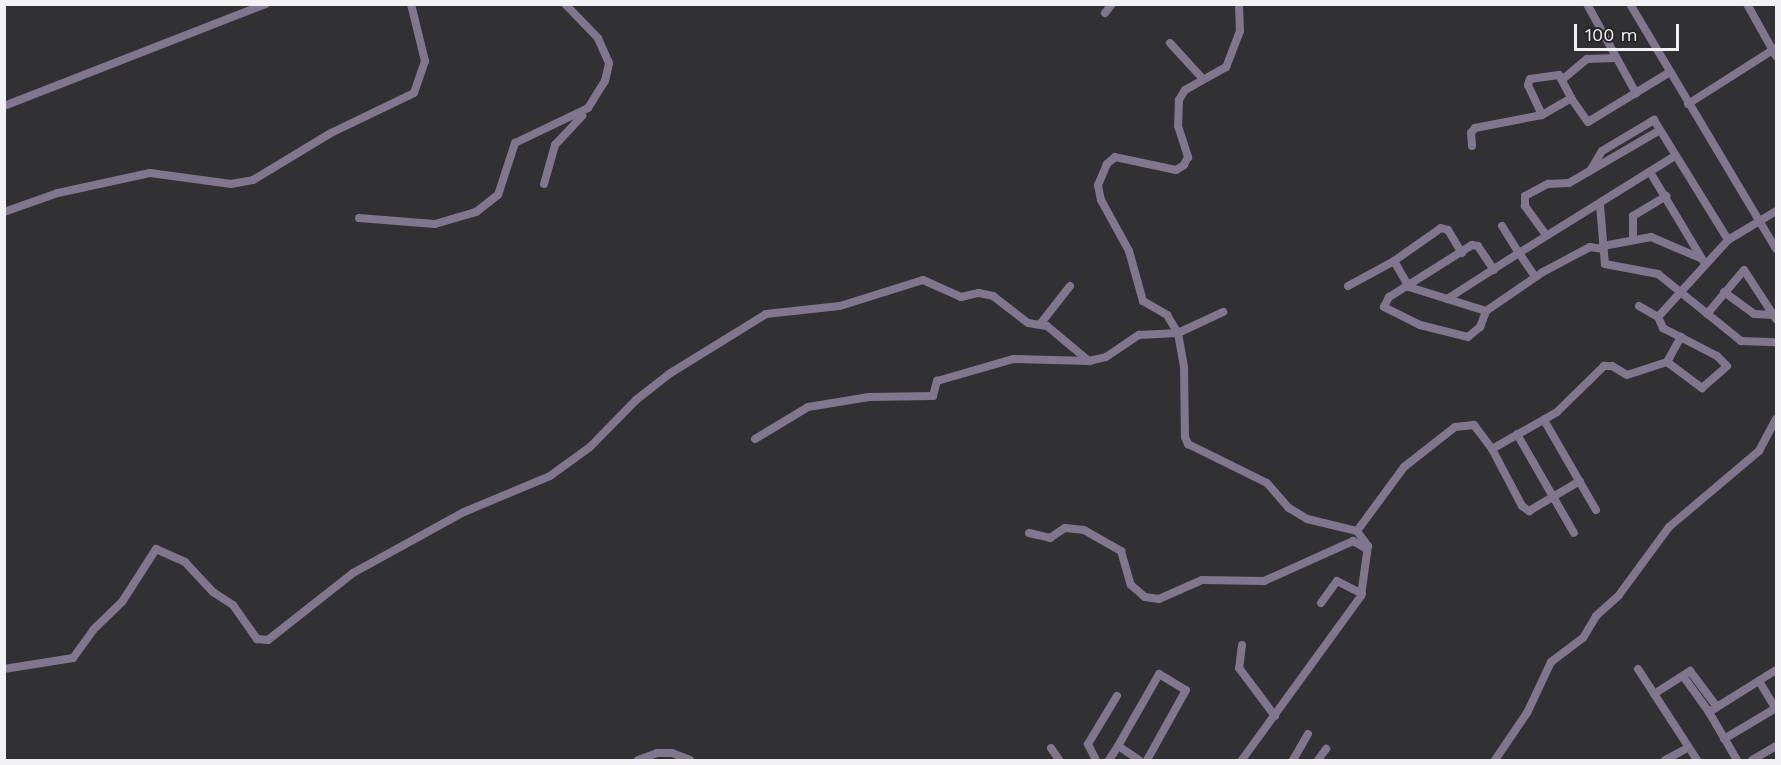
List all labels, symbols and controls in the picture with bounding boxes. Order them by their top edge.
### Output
scale bar [1577,12,1682,50]
text: 100 m [1585,24,1638,45]

